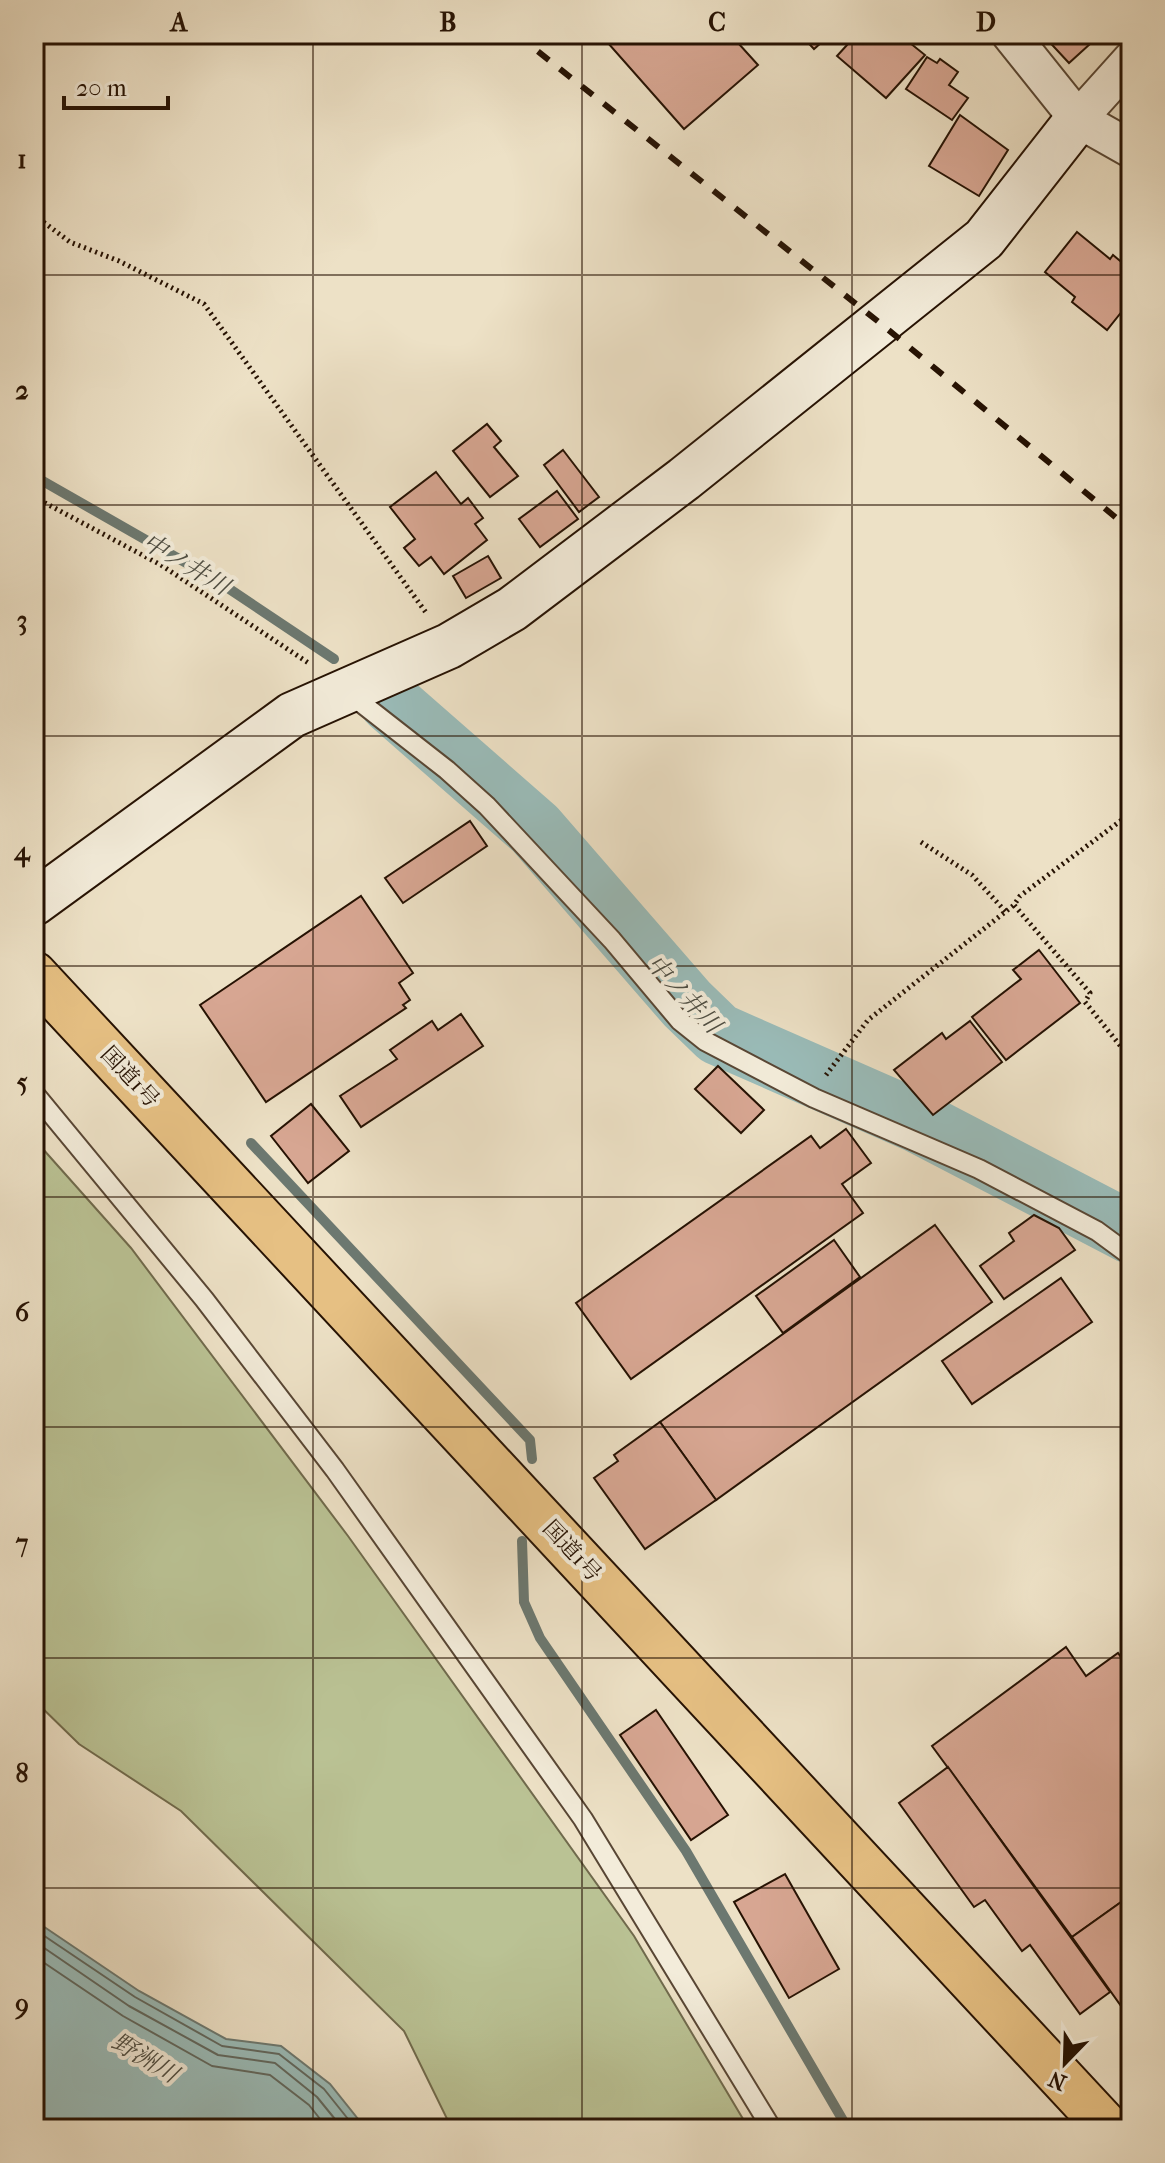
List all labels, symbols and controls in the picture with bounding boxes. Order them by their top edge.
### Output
text: A [169,7,189,38]
text: B [440,7,457,38]
text: C [708,7,726,38]
text: D [976,7,996,38]
scale bar [64,60,168,110]
text: 20 m [76,74,127,102]
text: 1 [17,144,27,175]
text: 2 [15,375,29,406]
water label: 中ノ井川 [138,527,237,602]
text: 3 [17,605,27,636]
text: 4 [13,836,31,868]
water label: 中ノ井川 [641,949,729,1041]
street label: 国道1号 [95,1041,165,1113]
text: 5 [16,1067,28,1098]
text: 6 [15,1297,30,1328]
street label: 国道1号 [537,1515,607,1587]
text: 7 [15,1528,29,1559]
text: 8 [15,1758,29,1789]
text: 9 [14,1989,29,2020]
north arrow [1025,2023,1105,2103]
water label: 野洲川 [107,2027,186,2090]
text: N [1045,2065,1070,2096]

